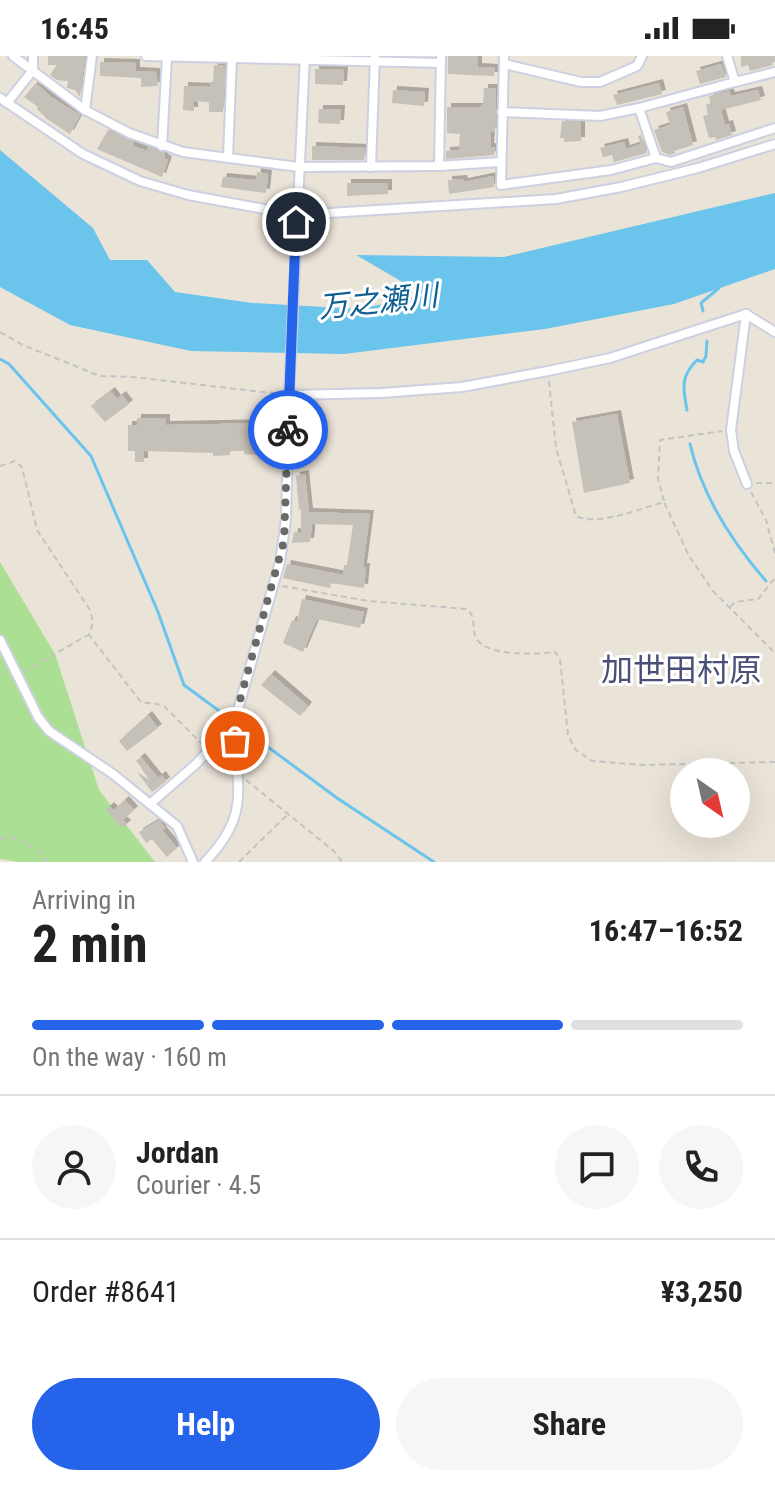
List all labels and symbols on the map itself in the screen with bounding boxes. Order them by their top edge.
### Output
pin [262,188,330,256]
water label: 万之瀬川 [316,277,442,325]
courier [248,390,328,470]
district label: 加世田村原 [601,651,761,689]
pin [201,707,269,775]
north arrow [670,758,750,838]

